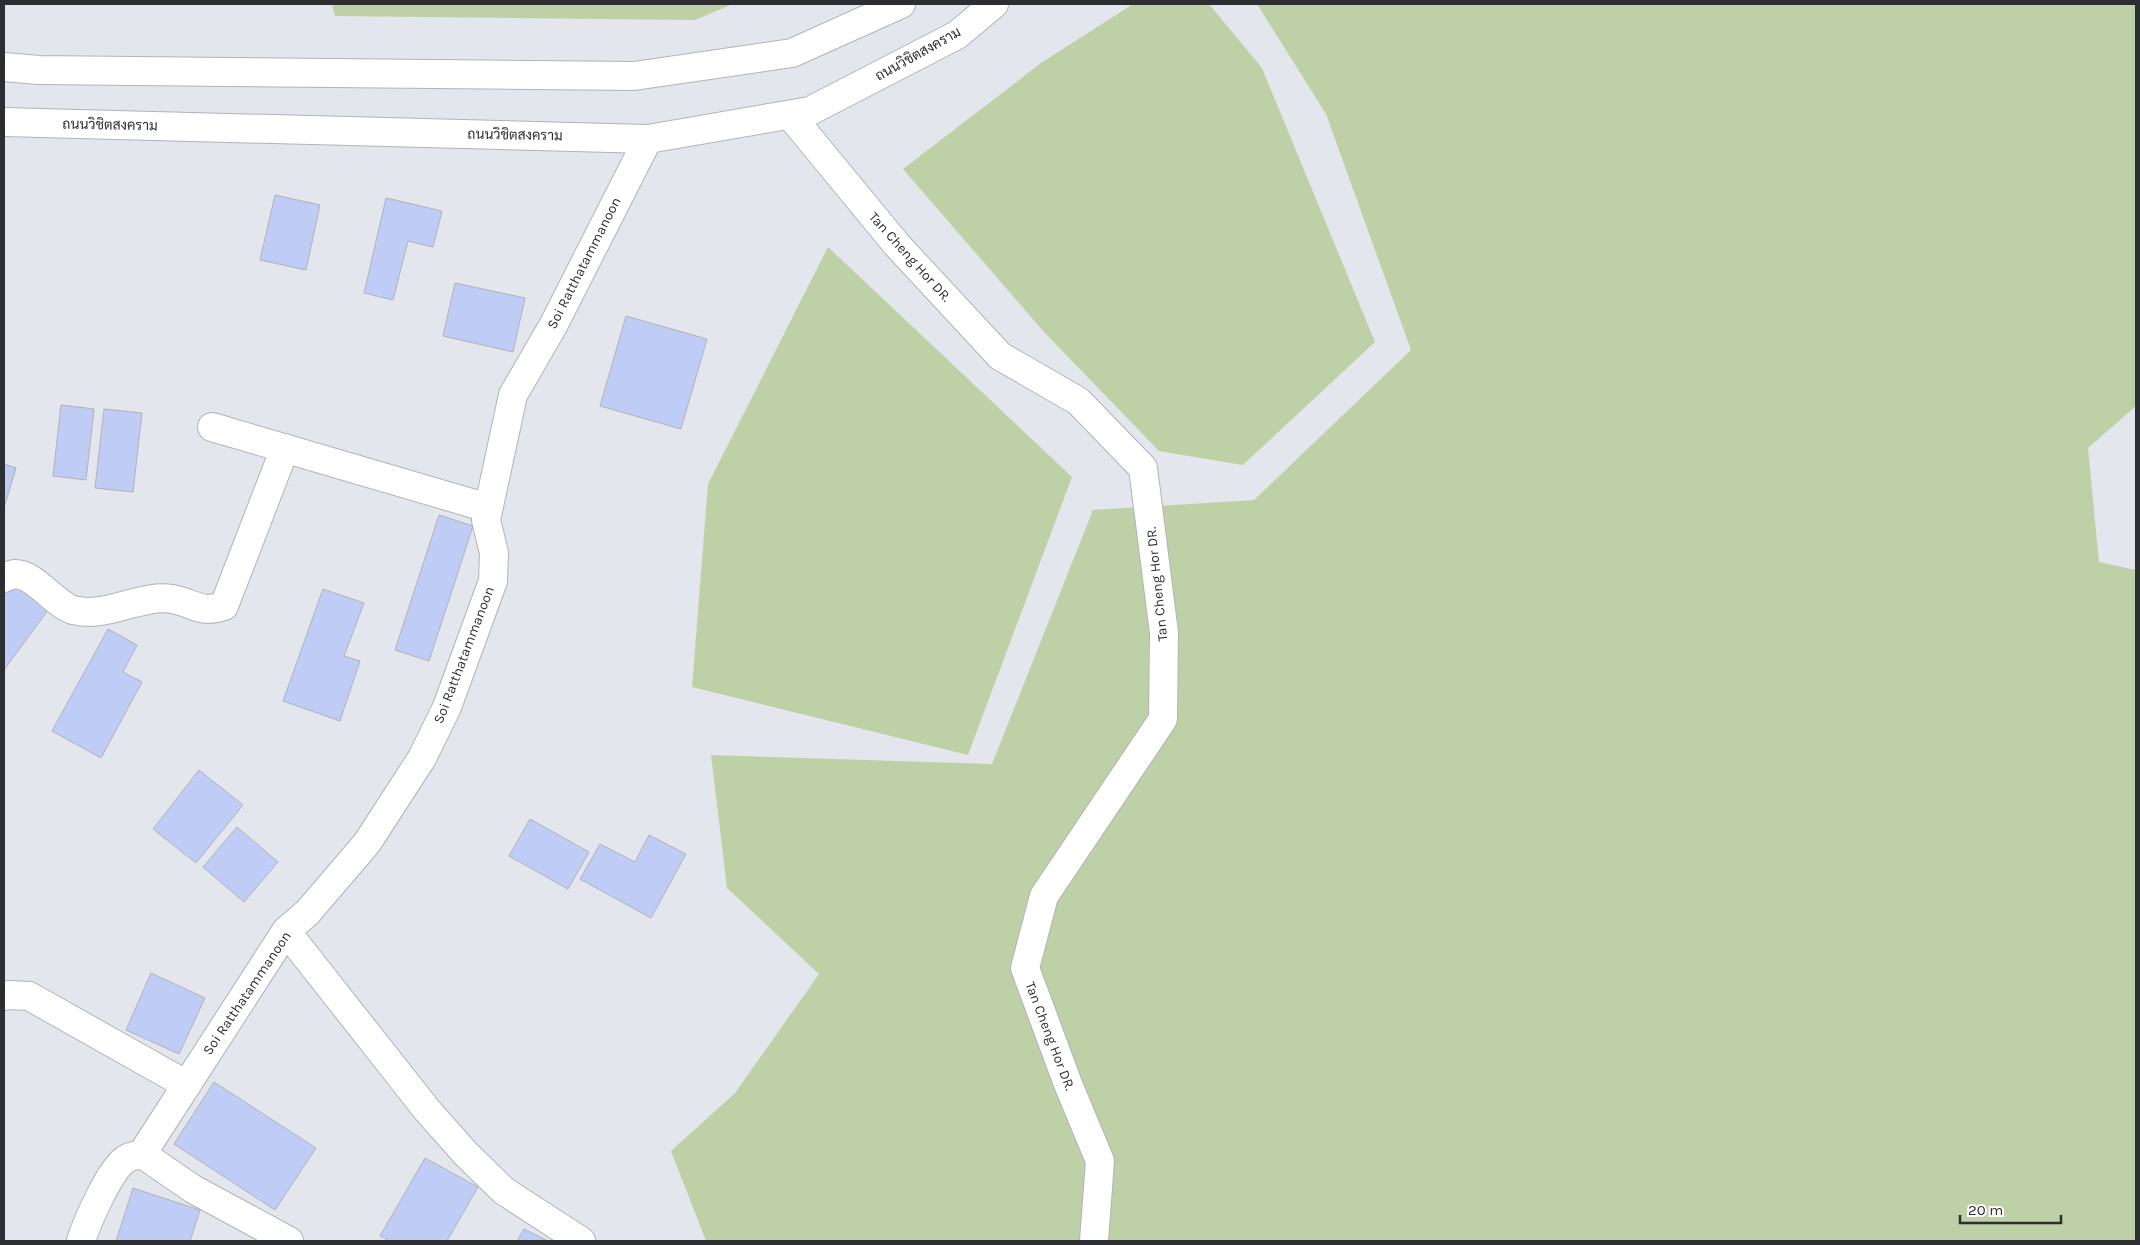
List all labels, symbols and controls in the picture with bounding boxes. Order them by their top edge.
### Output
street label: ถนนวิชิตสงคราม [872,23,964,85]
street label: ถนนวิชิตสงคราม [62,116,158,134]
street label: ถนนวิชิตสงคราม [467,126,563,144]
street label: Soi Ratthatammanoon [543,194,625,332]
street label: Tan Cheng Hor DR. [865,209,955,306]
street label: Tan Cheng Hor DR. [1142,525,1171,642]
street label: Soi Ratthatammanoon [430,584,498,726]
street label: Soi Ratthatammanoon [199,928,295,1058]
street label: Tan Cheng Hor DR. [1021,979,1079,1093]
scale bar [1960,1192,2061,1224]
text: 20 m [1968,1201,2003,1219]

